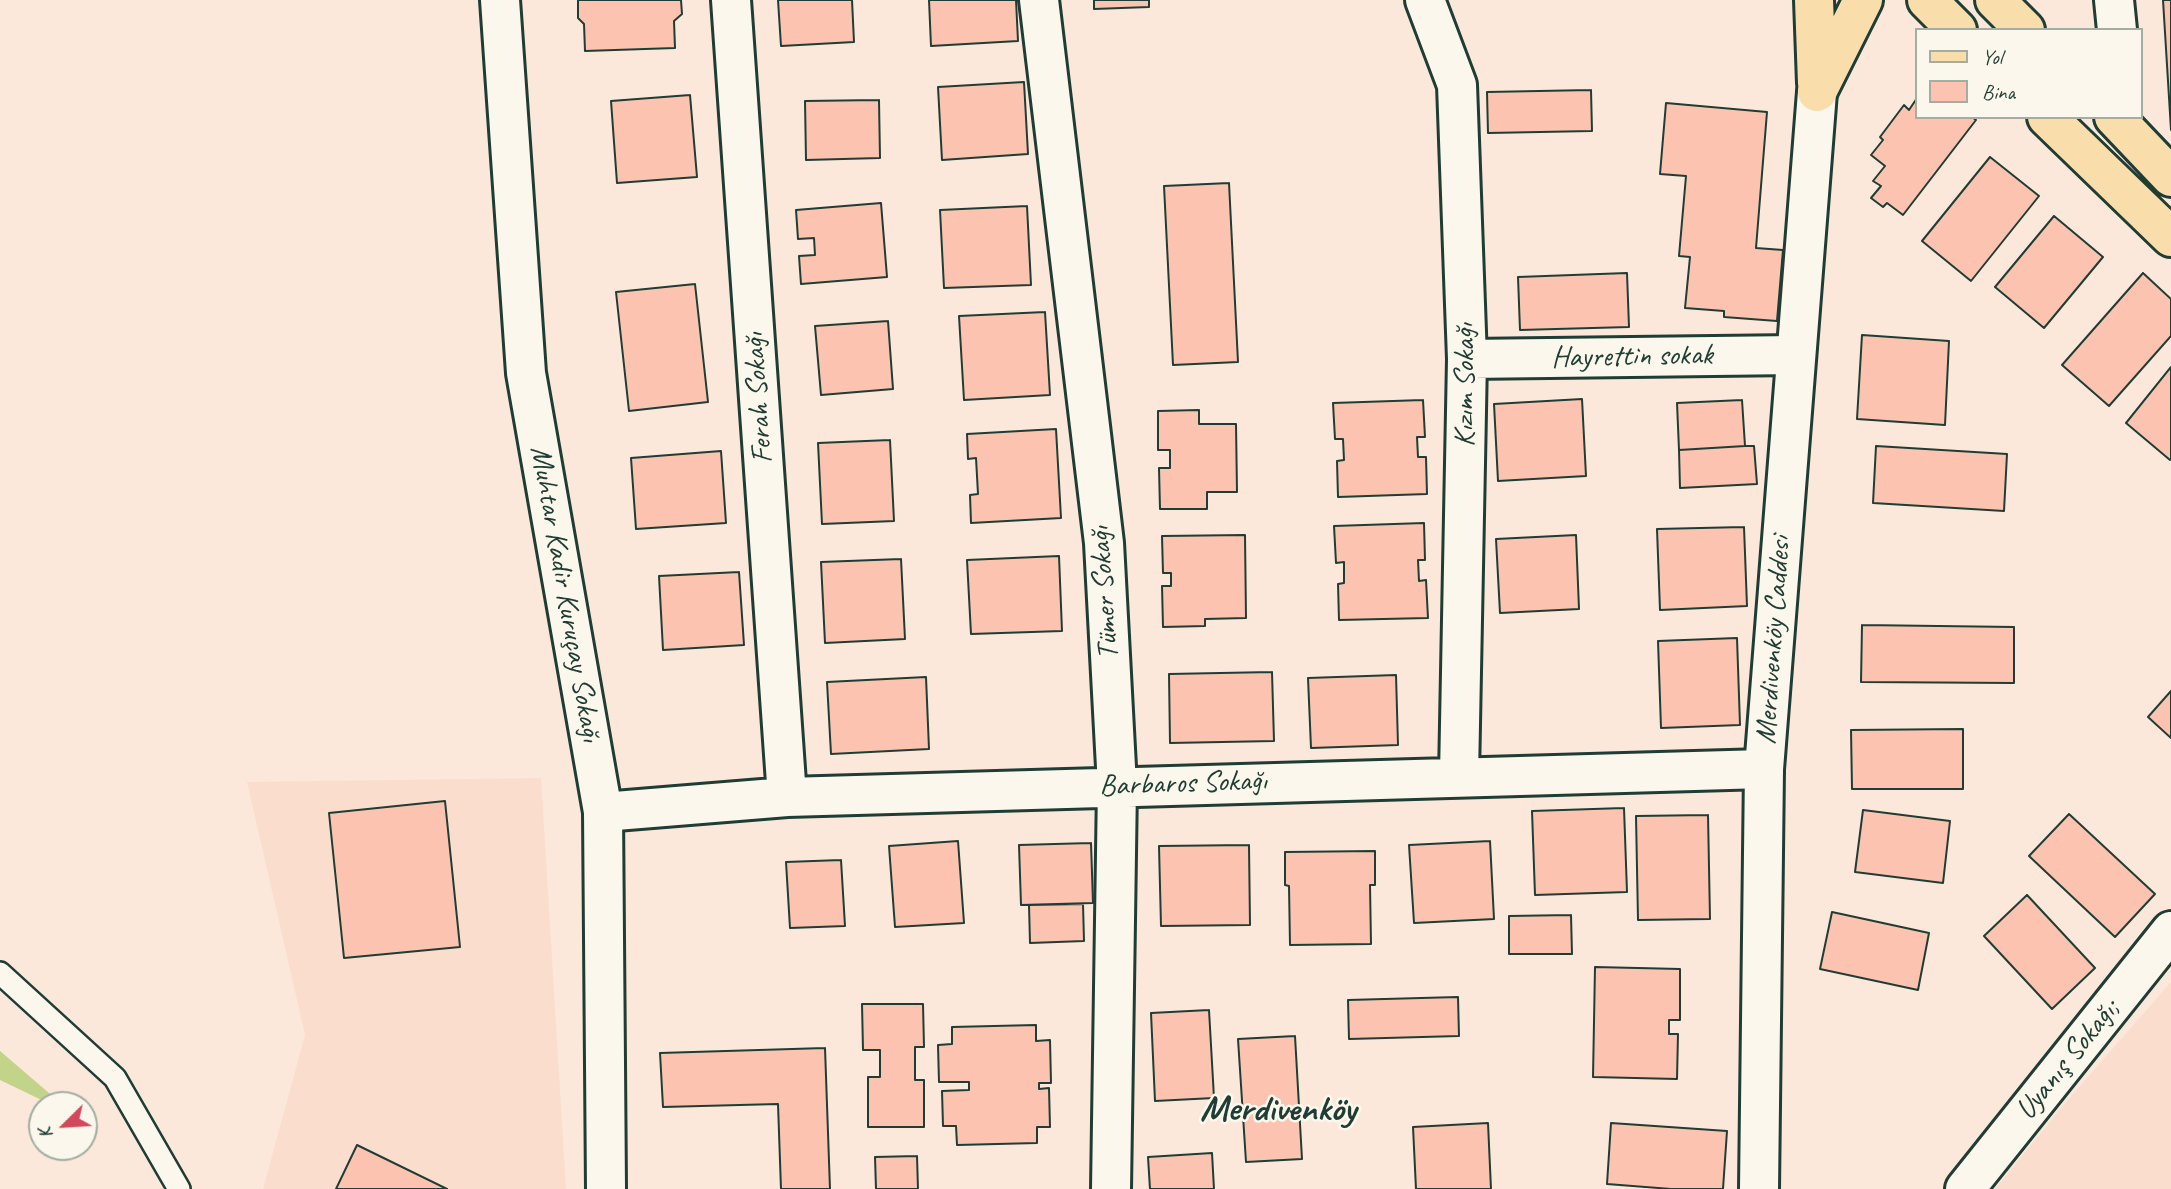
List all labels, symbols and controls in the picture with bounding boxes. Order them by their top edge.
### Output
legend [1916,28,2143,119]
text: Yol [1982,44,2002,70]
text: Bina [1982,79,2015,105]
street label: Kızım Sokağı [1447,323,1483,447]
street label: Ferah Sokağı [736,332,782,464]
street label: Hayrettin sokak [1551,338,1713,376]
street label: Muhtar Kadir Kuruçay Sokağı [521,443,609,745]
street label: Tümer Sokağı [1082,525,1128,661]
street label: Merdivenköy Caddesi [1749,535,1799,745]
street label: Barbaros Sokağı [1099,763,1267,805]
street label: Uyanış Sokağı; [2009,993,2127,1127]
district label: Merdivenköy [1200,1088,1356,1132]
north arrow [28,1091,98,1161]
text: K [33,1124,59,1143]

